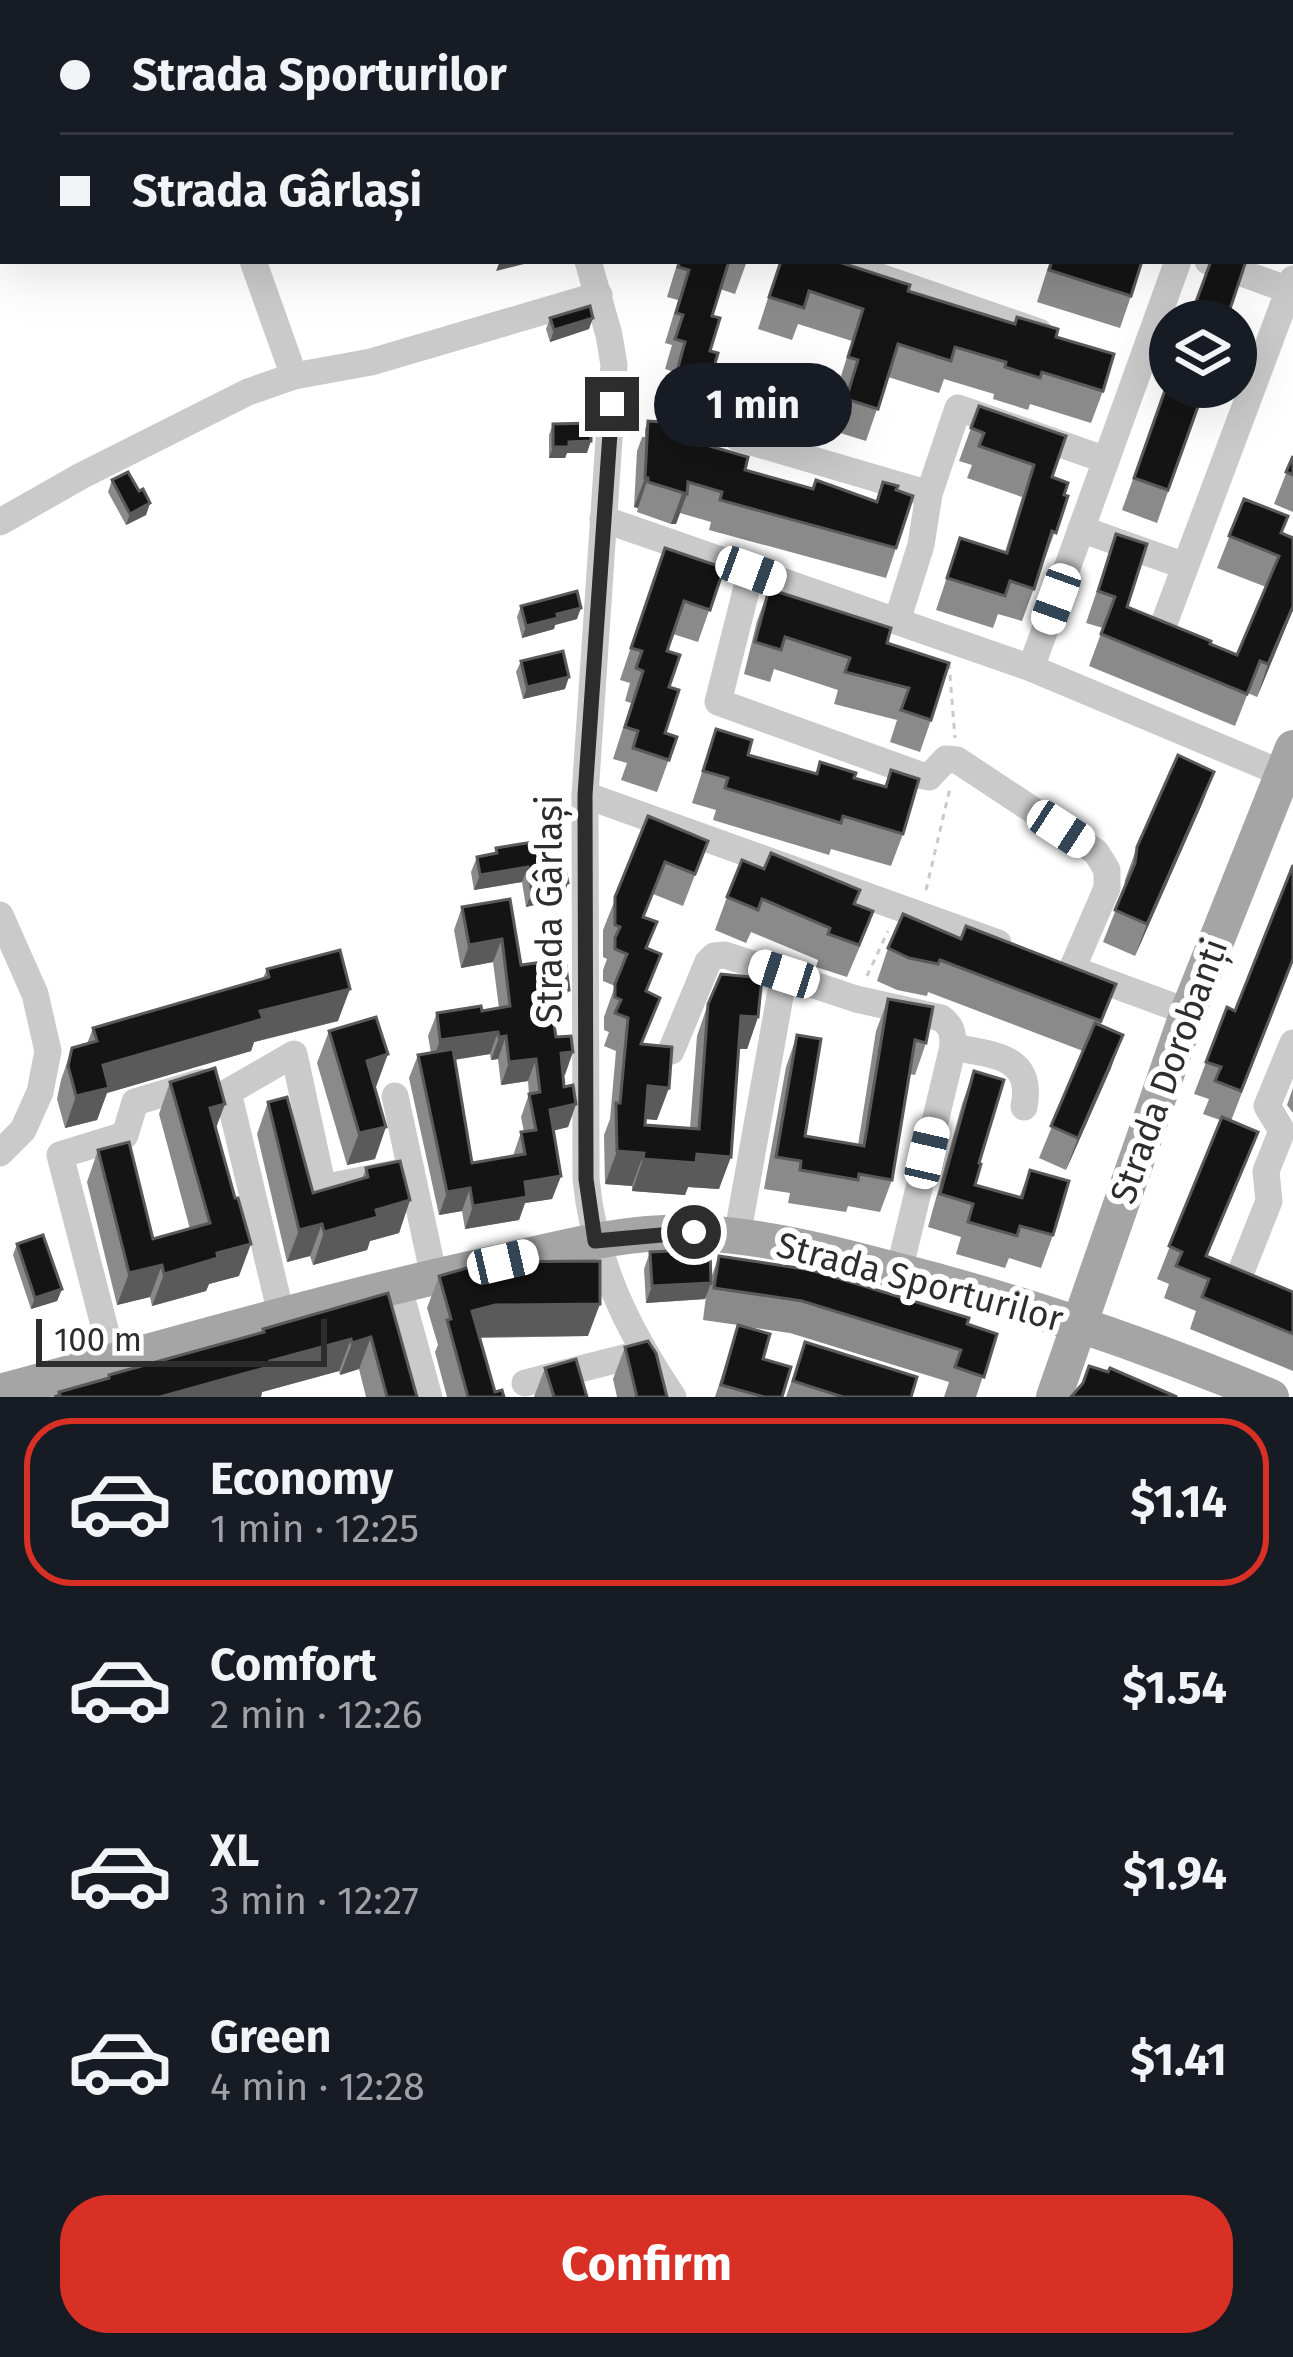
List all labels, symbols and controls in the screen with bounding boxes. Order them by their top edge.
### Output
text: Strada Sporturilor [132,48,507,102]
text: Strada Gârlași [132,164,422,218]
map controls [1149,300,1257,408]
button: layers [1149,300,1257,408]
callout: 1 min [654,362,852,446]
route end [585,377,639,431]
text: 1 min [706,382,800,428]
car [711,542,791,600]
car [1027,559,1085,639]
car [1021,794,1101,864]
street label: Strada Gârlași [528,795,573,1023]
street label: Strada Dorobanți [1101,933,1238,1210]
car [744,946,824,1002]
car [901,1114,953,1192]
route start [667,1205,721,1259]
street label: Strada Sporturilor [772,1223,1068,1341]
car [464,1236,542,1288]
scale bar [36,1313,327,1366]
text: 100 m [54,1320,142,1360]
icon: car [66,1448,174,1556]
text: Economy [210,1452,393,1506]
text: $1.14 [1130,1475,1227,1529]
text: 1 min · 12:25 [210,1506,419,1552]
icon: car [66,1634,174,1742]
text: Comfort [210,1638,377,1692]
text: $1.54 [1122,1661,1227,1715]
text: 2 min · 12:26 [210,1692,423,1738]
icon: car [66,1820,174,1928]
text: XL [210,1824,259,1878]
text: $1.94 [1123,1847,1227,1901]
text: 3 min · 12:27 [210,1878,419,1924]
icon: car [66,2006,174,2114]
text: Green [210,2010,331,2064]
text: $1.41 [1130,2033,1227,2087]
text: 4 min · 12:28 [210,2064,425,2110]
button: Confirm [60,2195,1233,2333]

